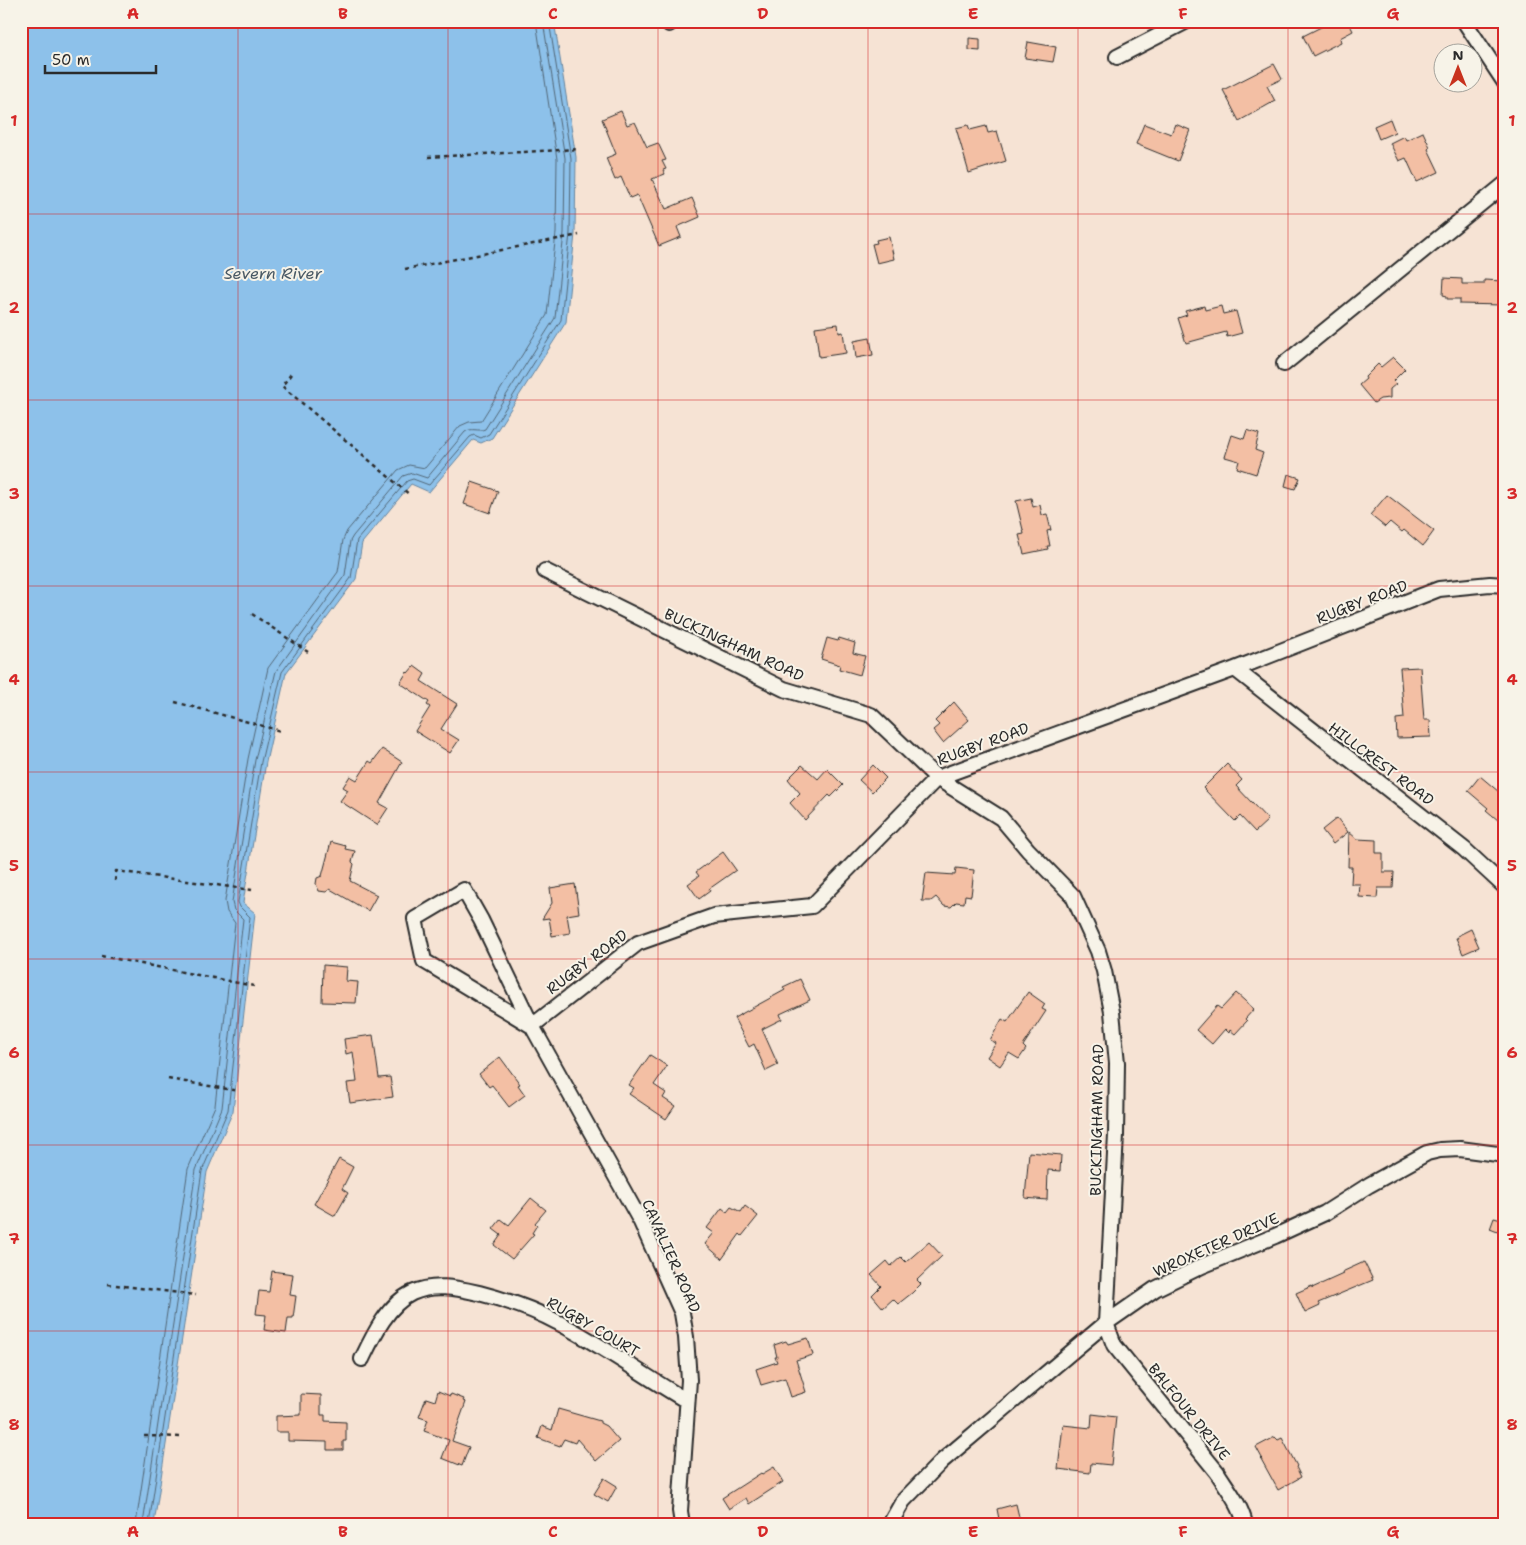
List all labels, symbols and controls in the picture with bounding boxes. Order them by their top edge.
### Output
text: A [127,3,139,24]
text: B [338,3,348,24]
text: C [548,3,558,24]
text: D [757,3,769,24]
text: E [968,3,978,24]
text: F [1178,3,1188,24]
text: G [1387,3,1400,24]
scale bar [45,42,156,74]
north arrow [1434,42,1484,92]
text: N [1452,46,1464,64]
text: 50 m [52,50,90,70]
text: 1 [10,110,18,131]
text: 1 [1508,110,1516,131]
water label: Severn River [224,263,322,284]
text: 2 [8,297,20,318]
text: 2 [1506,297,1518,318]
text: 3 [8,483,20,504]
text: 3 [1506,483,1518,504]
street label: RUGBY ROAD [1313,575,1411,629]
street label: BUCKINGHAM ROAD [661,604,807,686]
text: 4 [8,669,20,690]
text: 4 [1506,669,1518,690]
street label: RUGBY ROAD [934,718,1032,770]
street label: HILLCREST ROAD [1324,718,1438,810]
text: 5 [9,855,19,876]
text: 5 [1507,855,1517,876]
street label: RUGBY ROAD [542,925,632,999]
text: 6 [8,1042,20,1063]
text: 6 [1506,1042,1518,1063]
street label: BUCKINGHAM ROAD [1086,1044,1108,1196]
street label: CAVALIER ROAD [637,1196,705,1316]
street label: WROXETER DRIVE [1150,1208,1282,1282]
text: 7 [8,1228,20,1249]
text: 7 [1506,1228,1518,1249]
street label: RUGBY COURT [543,1292,643,1362]
street label: BALFOUR DRIVE [1144,1359,1234,1465]
text: 8 [8,1414,20,1435]
text: 8 [1506,1414,1518,1435]
text: A [127,1521,139,1542]
text: B [338,1521,348,1542]
text: C [548,1521,558,1542]
text: D [757,1521,769,1542]
text: E [968,1521,978,1542]
text: F [1178,1521,1188,1542]
text: G [1387,1521,1400,1542]

